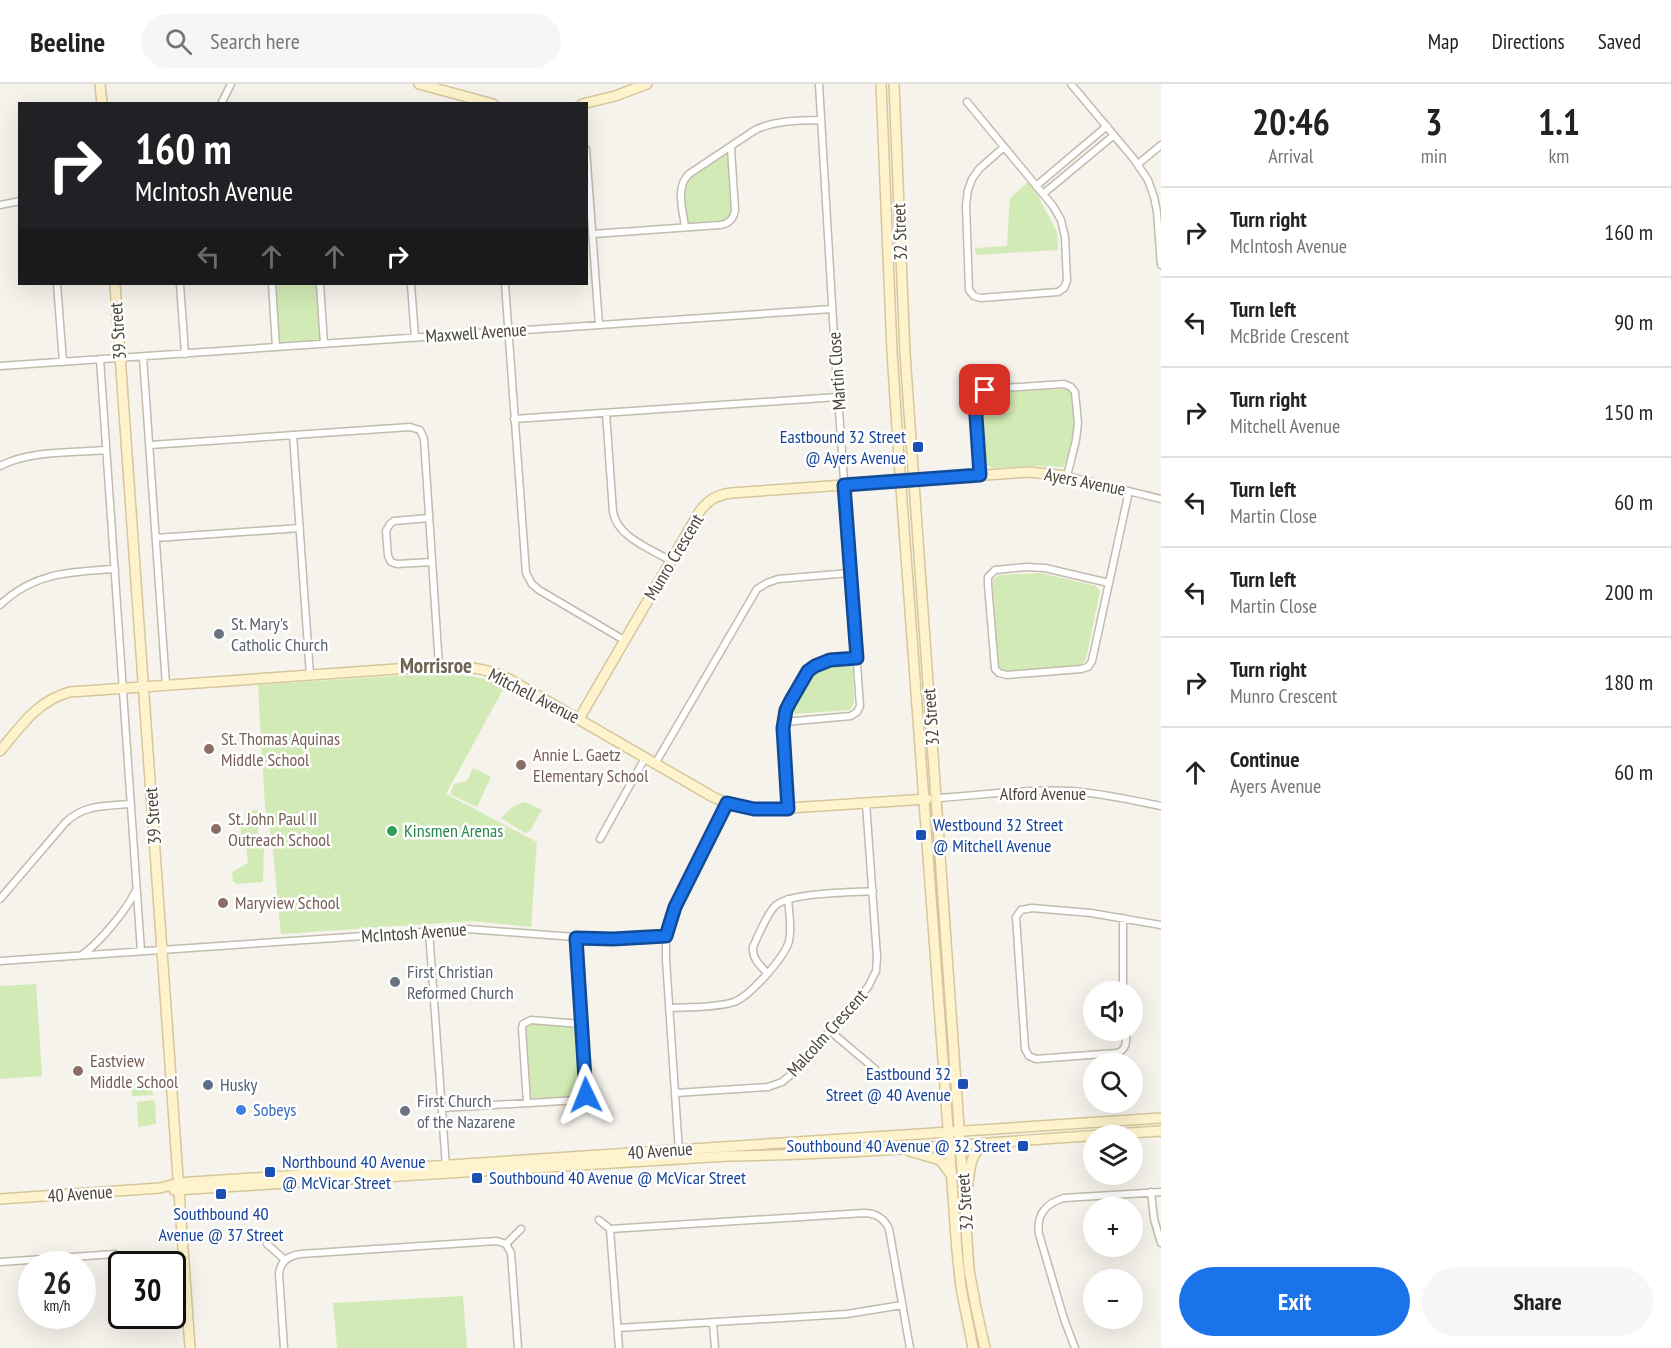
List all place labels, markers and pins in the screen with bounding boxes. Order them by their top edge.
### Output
pin [959,364,1010,415]
place label: Eastbound 32 Street @ Ayers Avenue [780,425,906,469]
marker: Eastbound 32 Street @ Ayers Avenue [911,440,925,454]
place label: St. Mary's Catholic Church [231,612,328,656]
marker: St. Mary's Catholic Church [212,627,226,641]
place label: St. Thomas Aquinas Middle School [221,727,340,771]
marker: St. Thomas Aquinas Middle School [202,742,216,756]
place label: Annie L. Gaetz Elementary School [533,743,649,787]
marker: Annie L. Gaetz Elementary School [514,758,528,772]
place label: St. John Paul II Outreach School [228,807,331,851]
place label: Westbound 32 Street @ Mitchell Avenue [933,813,1063,857]
place label: Kinsmen Arenas [404,819,503,842]
marker: St. John Paul II Outreach School [209,822,223,836]
marker: Kinsmen Arenas [385,824,399,838]
marker: Westbound 32 Street @ Mitchell Avenue [914,828,928,842]
place label: Maryview School [235,891,340,914]
marker: Maryview School [216,896,230,910]
place label: First Christian Reformed Church [407,960,514,1004]
marker: First Christian Reformed Church [388,975,402,989]
place label: Eastview Middle School [90,1049,179,1093]
place label: Eastbound 32 Street @ 40 Avenue [826,1062,951,1106]
marker: Eastview Middle School [71,1064,85,1078]
place label: Husky [220,1073,258,1096]
marker: Eastbound 32 Street @ 40 Avenue [956,1077,970,1091]
marker: Husky [201,1078,215,1092]
place label: First Church of the Nazarene [417,1089,515,1133]
place label: Sobeys [253,1098,296,1121]
marker: Sobeys [234,1103,248,1117]
marker: First Church of the Nazarene [398,1104,412,1118]
place label: Southbound 40 Avenue @ 32 Street [787,1134,1011,1157]
marker: Southbound 40 Avenue @ 32 Street [1016,1139,1030,1153]
place label: Northbound 40 Avenue @ McVicar Street [282,1150,426,1194]
marker: Northbound 40 Avenue @ McVicar Street [263,1165,277,1179]
place label: Southbound 40 Avenue @ McVicar Street [489,1166,746,1189]
marker: Southbound 40 Avenue @ McVicar Street [470,1171,484,1185]
marker: Southbound 40 Avenue @ 37 Street [214,1187,228,1201]
place label: Southbound 40 Avenue @ 37 Street [158,1202,284,1246]

